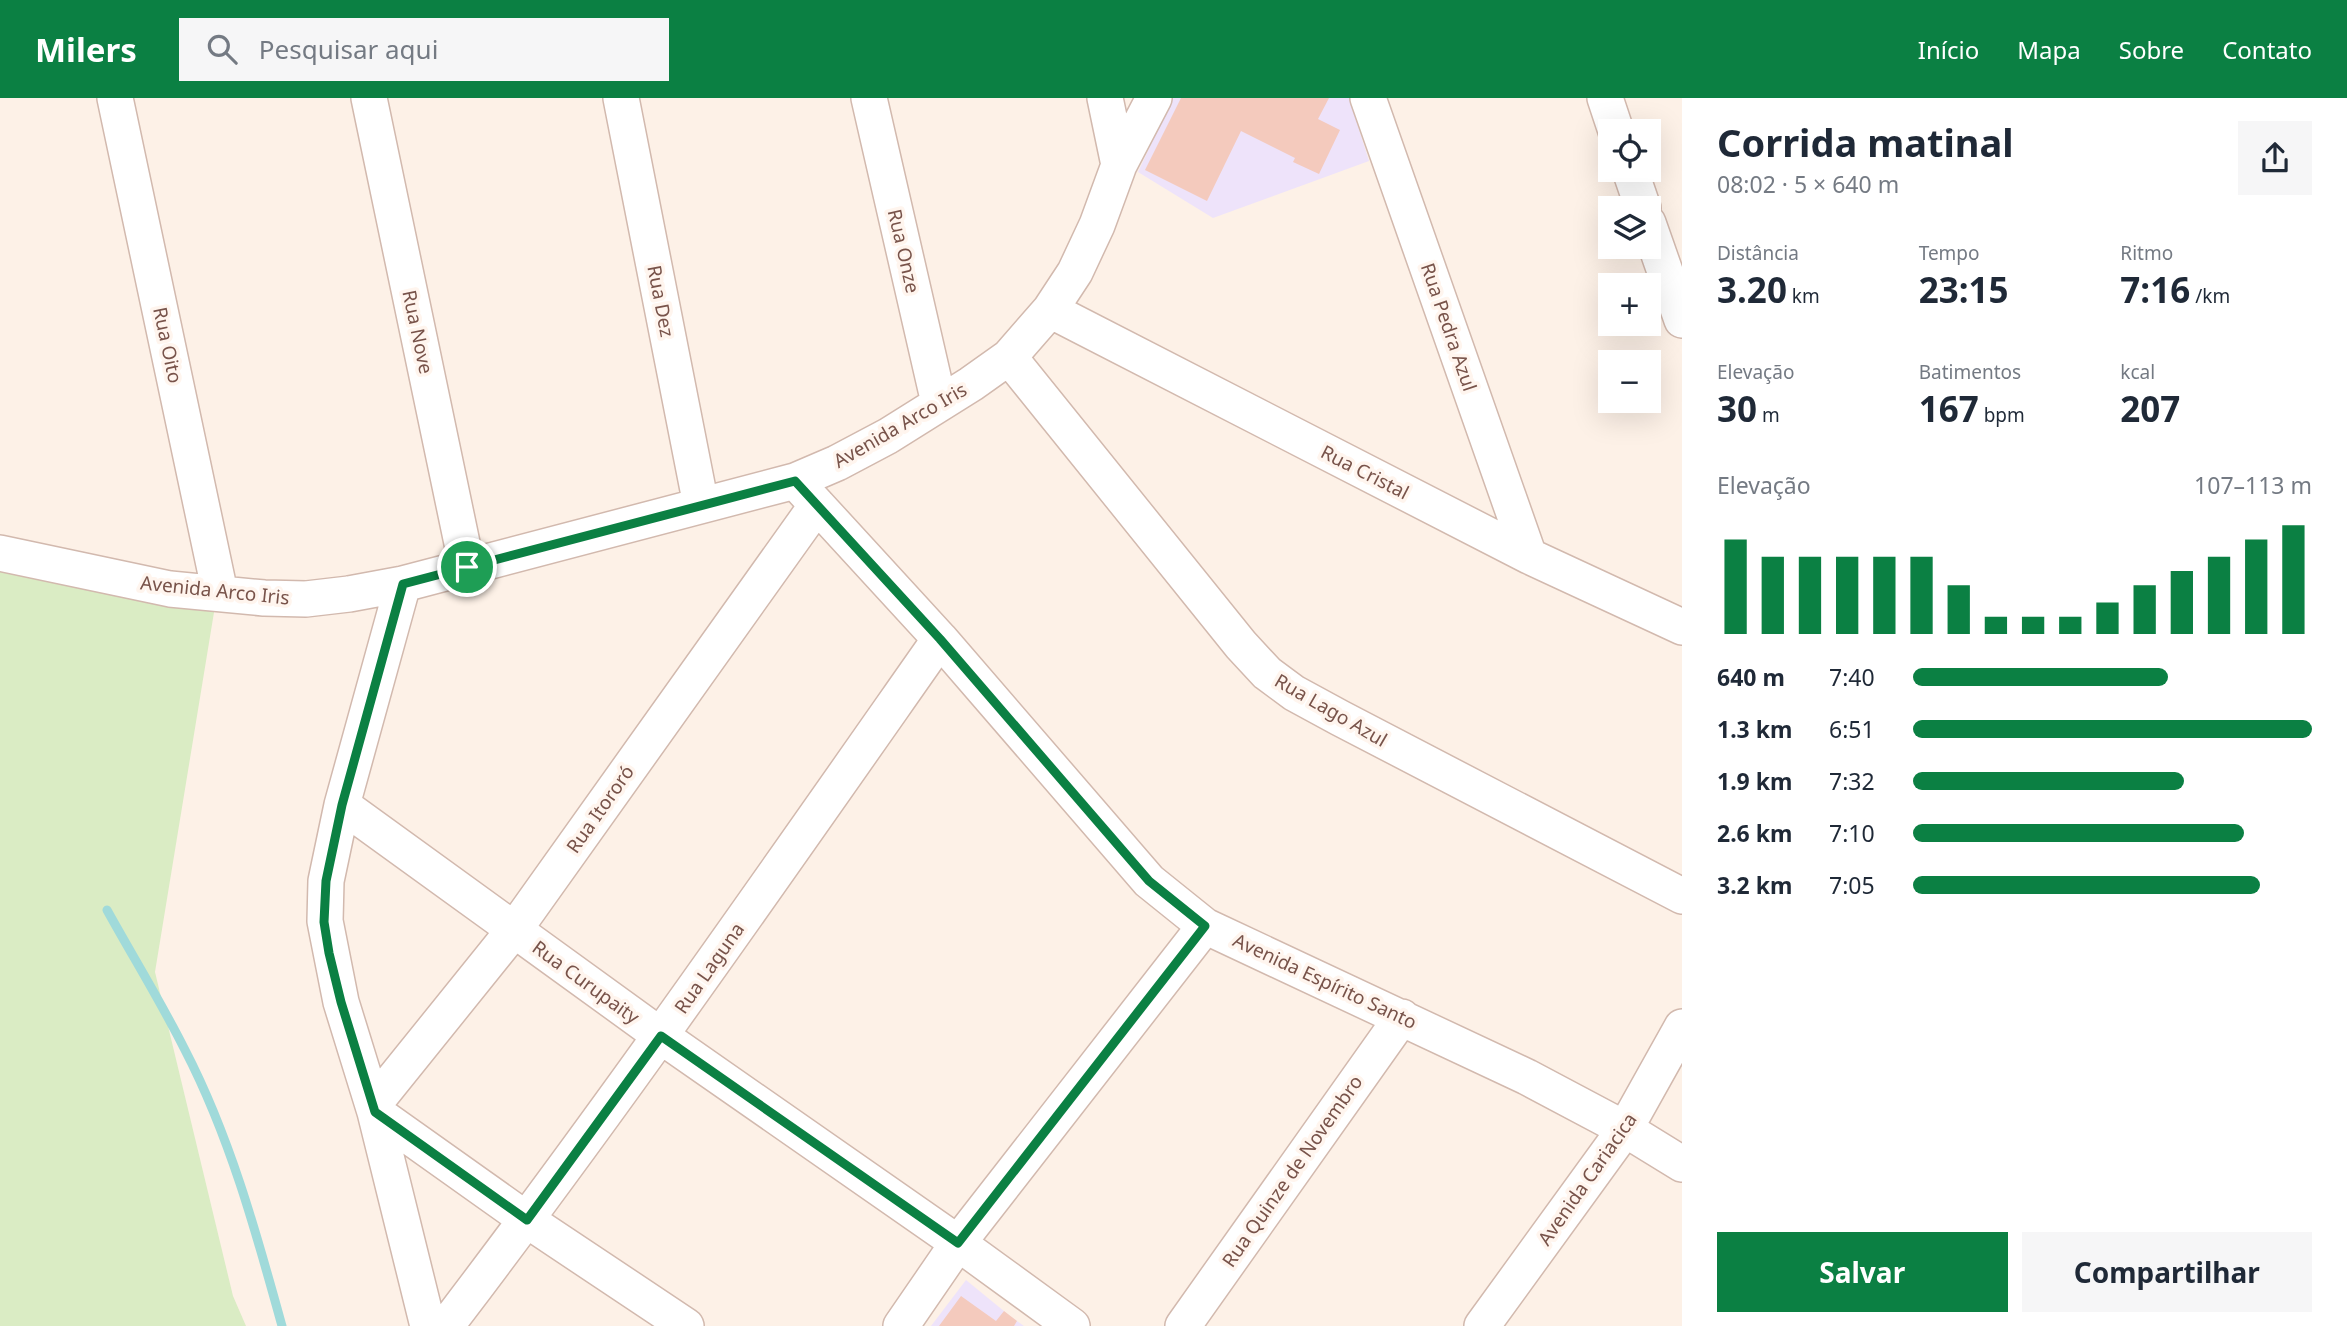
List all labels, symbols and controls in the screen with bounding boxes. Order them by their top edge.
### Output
search box [179,18,669,81]
text: Milers [35,27,137,72]
icon: search [203,30,241,68]
text: Pesquisar aqui [259,31,438,67]
text: Início [1918,33,1979,66]
text: Mapa [2017,33,2081,66]
text: Sobre [2119,33,2184,66]
text: Contato [2222,33,2312,66]
text: Corrida matinal [1717,116,2014,168]
map controls [1598,119,1661,413]
button: locate [1598,119,1661,182]
button: share [2238,121,2312,195]
text: 08:02 · 5 × 640 m [1717,168,1899,200]
button: layers [1598,196,1661,259]
street label: Rua Onze [882,206,926,296]
text: Distância [1717,240,1799,266]
text: Tempo [1919,240,1980,266]
text: Ritmo [2120,240,2173,266]
street label: Rua Pedra Azul [1415,259,1483,395]
street label: Rua Dez [641,263,681,339]
text: 3.20 [1717,266,1787,313]
text: 23:15 [1919,266,2009,313]
text: 7:16 [2120,266,2190,313]
button: + [1598,273,1661,336]
text: km [1787,283,1820,309]
text: /km [2190,283,2230,309]
street label: Rua Nove [396,288,440,376]
street label: Rua Oito [147,305,189,385]
button: − [1598,350,1661,413]
text: Elevação [1717,359,1794,385]
text: Batimentos [1919,359,2021,385]
text: kcal [2120,359,2155,385]
street label: Avenida Arco Iris [829,376,971,474]
text: 30 [1717,385,1757,432]
text: 167 [1919,385,1979,432]
text: 207 [2120,385,2180,432]
text: m [1757,402,1780,428]
text: bpm [1979,402,2025,428]
street label: Rua Cristal [1317,439,1413,505]
text: Elevação [1717,469,1811,501]
text: 107–113 m [2194,469,2312,501]
pin [437,537,497,597]
icon: arrive [448,548,486,586]
street label: Avenida Arco Iris [139,569,291,611]
text: 640 m [1717,661,1785,693]
text: 7:40 [1829,661,1875,693]
street label: Rua Lago Azul [1270,667,1392,753]
text: 1.3 km [1717,713,1792,745]
text: 6:51 [1829,713,1875,745]
street label: Rua Itororó [560,760,640,858]
text: 1.9 km [1717,765,1792,797]
text: 7:32 [1829,765,1875,797]
text: 2.6 km [1717,817,1792,849]
text: 7:10 [1829,817,1875,849]
text: 3.2 km [1717,869,1792,901]
text: 7:05 [1829,869,1875,901]
street label: Rua Laguna [668,917,750,1019]
street label: Avenida Espírito Santo [1229,927,1421,1035]
street label: Rua Curupaity [527,934,645,1030]
street label: Rua Quinze de Novembro [1216,1070,1368,1272]
street label: Avenida Cariacica [1532,1108,1642,1250]
button: Salvar [1717,1232,2008,1312]
button: Compartilhar [2022,1232,2312,1312]

